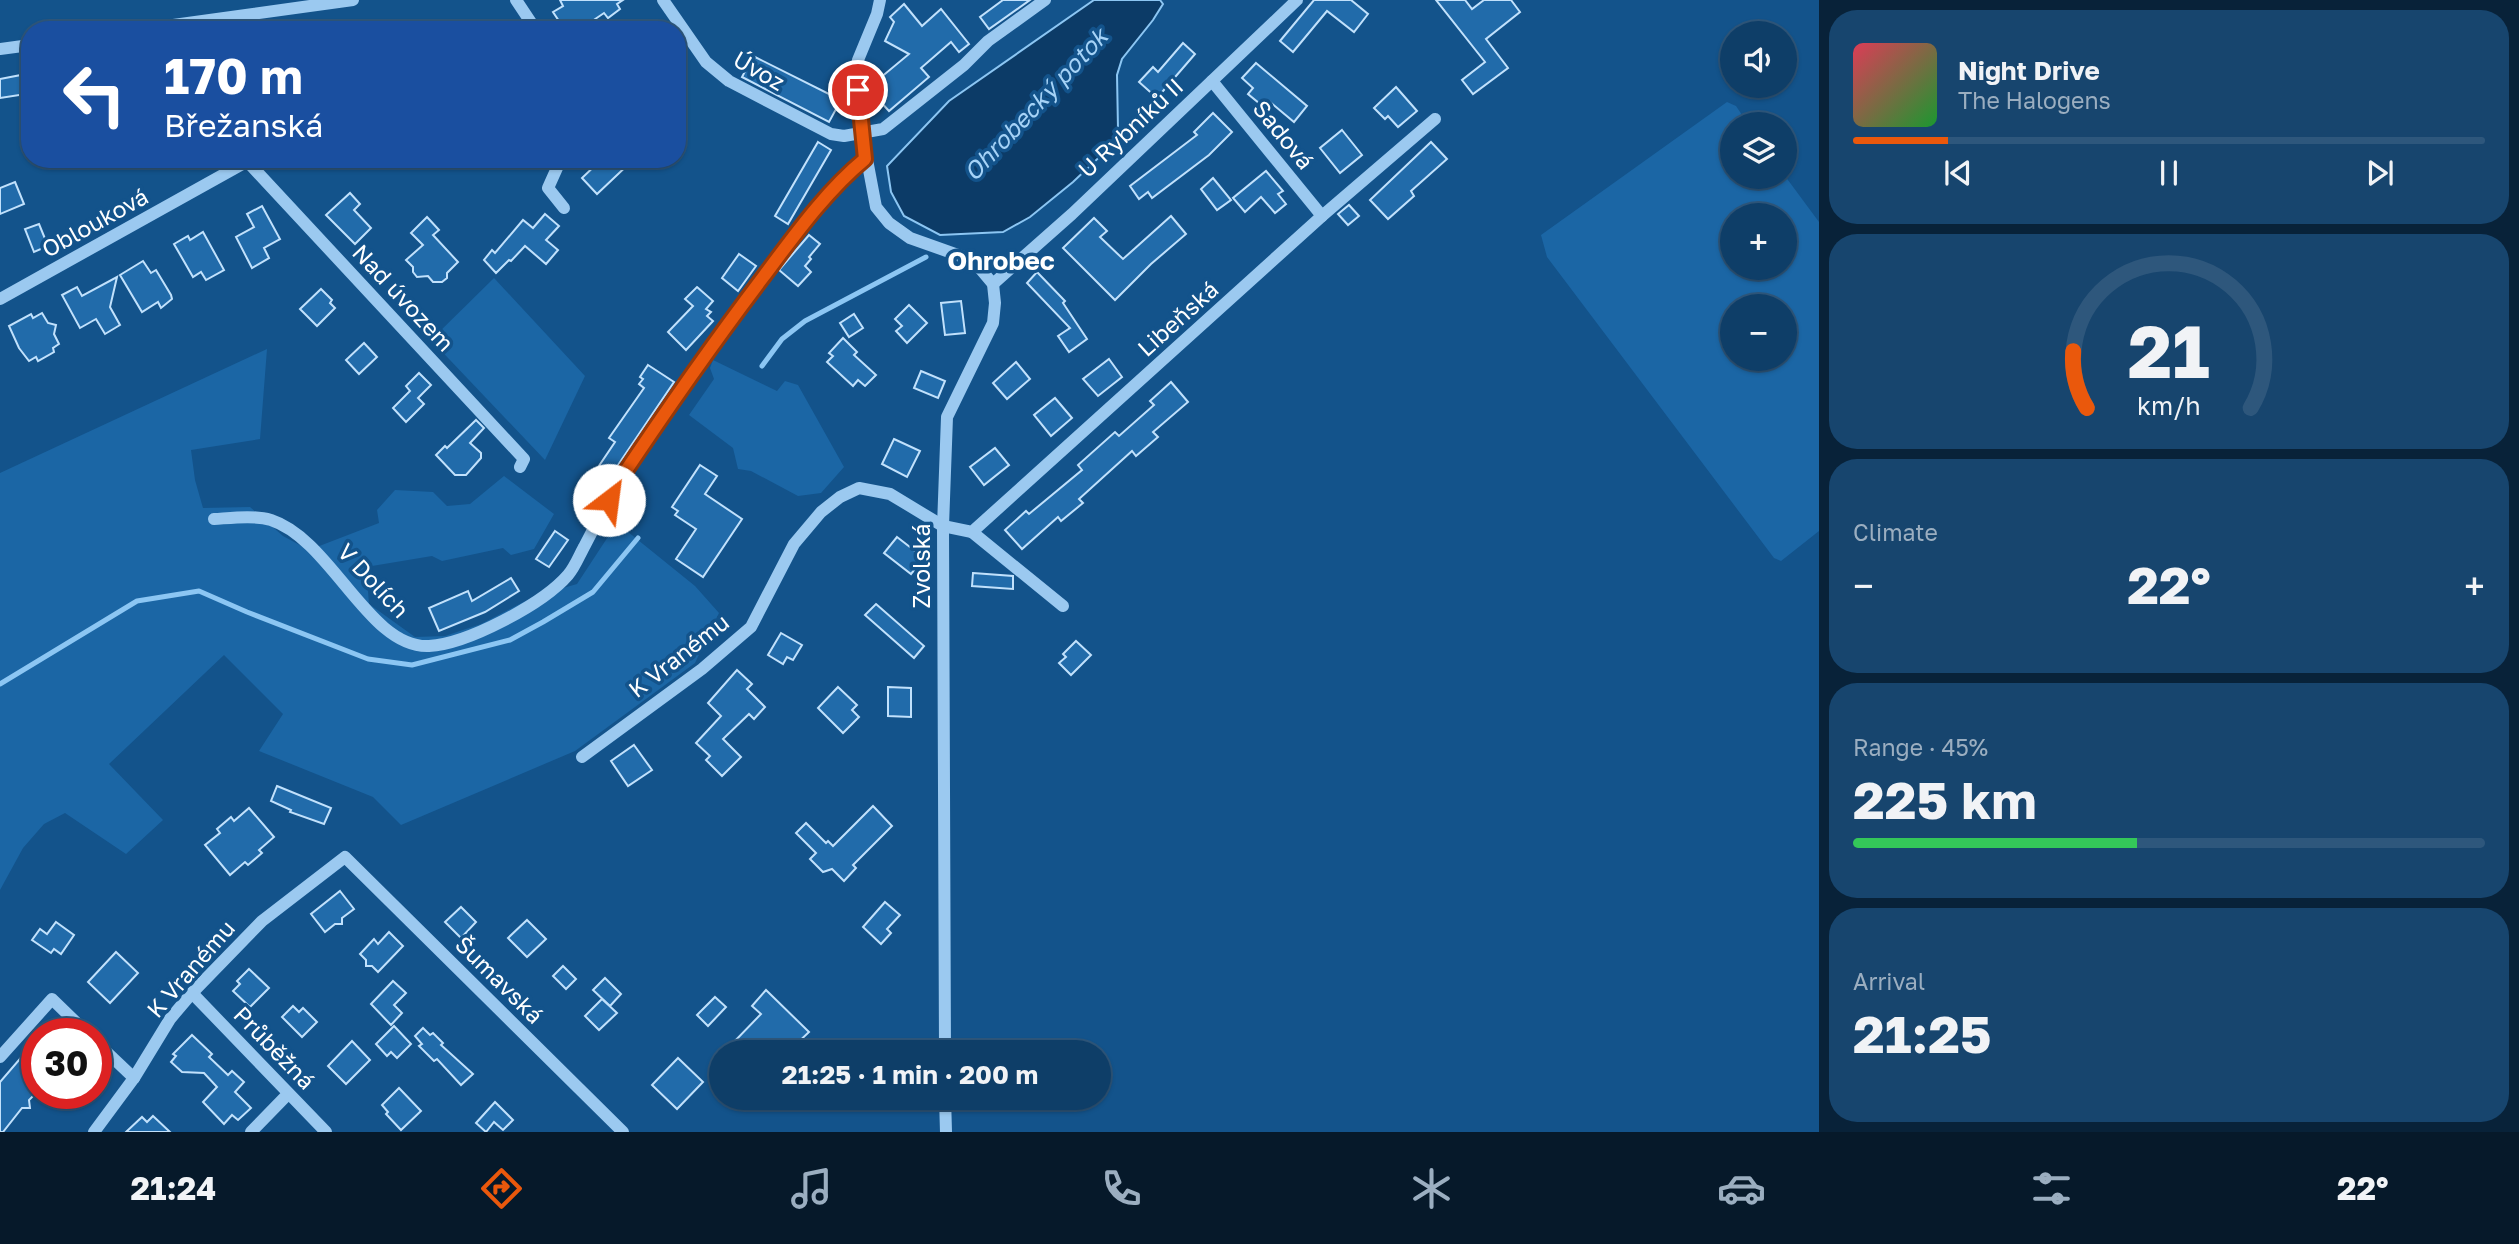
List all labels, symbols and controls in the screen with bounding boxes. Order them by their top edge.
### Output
water label: Ohrobecký potok [957,20,1115,187]
map controls [1720,21,1797,371]
button: sound [1720,21,1797,98]
street label: Úvoz [729,44,790,96]
text: 170 m [164,46,303,105]
icon: left [49,49,140,140]
text: Night Drive [1958,55,2100,86]
pin [828,60,888,120]
icon: arrive [839,71,877,109]
street label: U Rybníků II [1072,72,1189,183]
text: The Halogens [1958,86,2111,114]
street label: Sadová [1248,94,1320,174]
text: Břežanská [164,106,323,144]
button: layers [1720,112,1797,189]
icon: previous [1939,154,1977,192]
icon: pause [2150,154,2188,192]
icon: next [2361,154,2399,192]
street label: Oblouková [37,182,153,263]
button: + [1720,203,1797,280]
street label: Nad úvozem [347,238,460,357]
district label: Ohrobec [947,245,1055,276]
street label: Libeňská [1131,275,1223,362]
button: − [1720,294,1797,371]
text: 21 [2128,307,2210,394]
text: km/h [2137,389,2201,420]
position arrow [572,463,646,537]
text: Climate [1853,518,1938,546]
street label: Zvolská [907,524,935,608]
street label: V Dolích [332,537,415,623]
text: 22° [2127,553,2211,615]
text: − [1853,563,1874,608]
text: + [2464,563,2485,608]
street label: K Vranému [623,607,734,703]
text: Range · 45% [1853,733,1988,761]
text: 225 km [1853,768,2037,830]
street label: K Vranému [140,914,240,1023]
street label: Šumavská [450,930,549,1029]
text: Arrival [1853,967,1925,995]
street label: Průběžná [228,1000,321,1095]
text: 21:25 [1853,1002,1992,1064]
speed limit sign: 30 [21,1018,112,1109]
text: 21:25 · 1 min · 200 m [782,1059,1038,1090]
icon: directions [477,1164,526,1213]
icon: music [787,1164,836,1213]
icon: phone [1097,1164,1146,1213]
icon: climate [1407,1164,1456,1213]
icon: car [1717,1164,1766,1213]
icon: filters [2027,1164,2076,1213]
text: 21:24 [130,1169,216,1207]
text: 22° [2337,1169,2388,1207]

